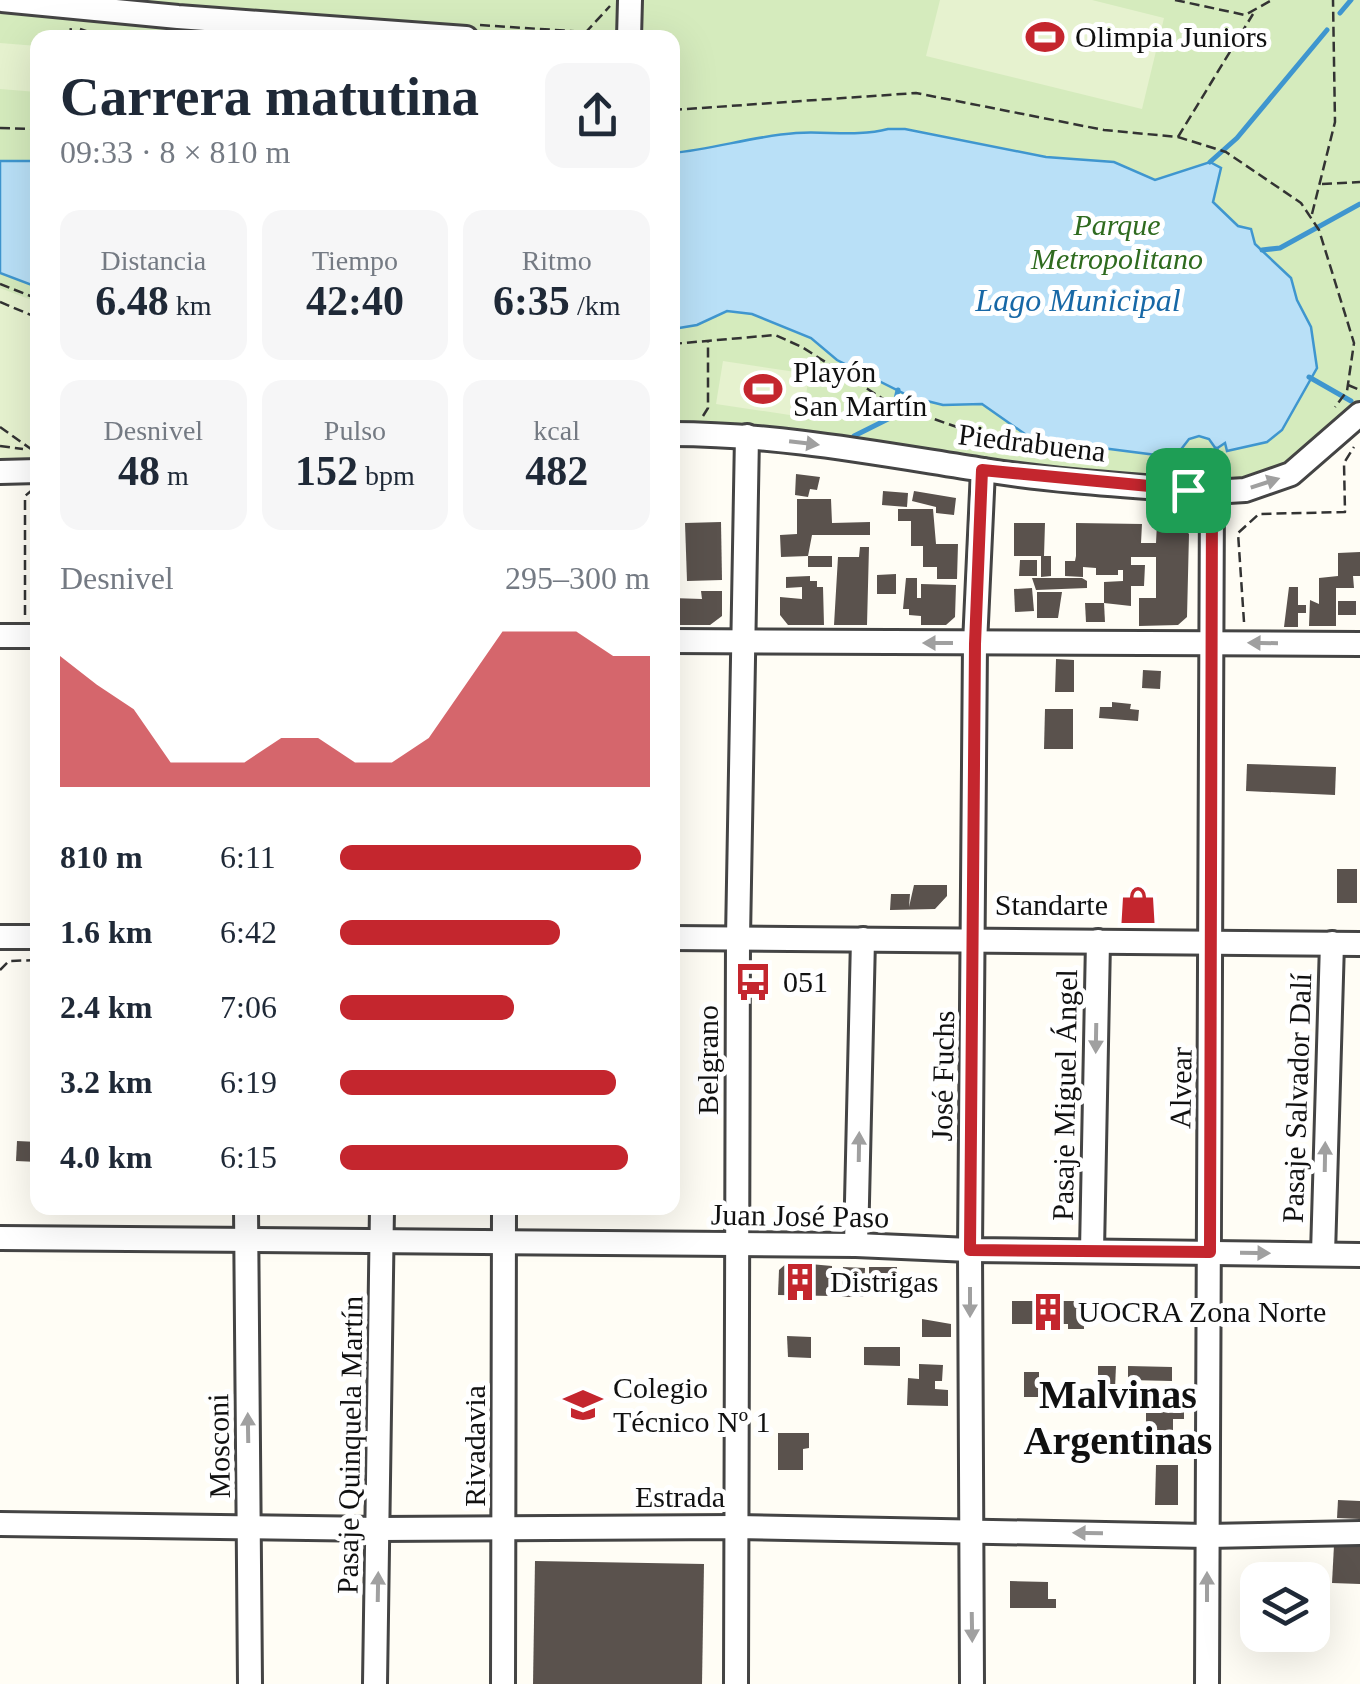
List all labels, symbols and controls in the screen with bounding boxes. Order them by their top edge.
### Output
sports icon: Olimpia Juniors [1024,16,1066,58]
place label: Olimpia Juniors [1075,20,1268,53]
button: share [545,63,650,168]
text: Carrera matutina [60,66,479,127]
text: 09:33 · 8 × 810 m [60,134,290,170]
park label: Parque Metropolitano [1030,208,1203,275]
text: Distancia [100,245,206,276]
text: Tiempo [312,245,398,276]
text: Ritmo [522,245,592,276]
text: 6.48 [95,278,169,324]
text: 42:40 [306,278,404,324]
text: 6:35 [493,278,570,324]
water label: Lago Municipal [974,282,1181,318]
text: km [169,290,211,321]
text: /km [570,290,620,321]
place label: Playón San Martín [793,355,927,422]
sports icon: Playón San Martín [742,368,784,410]
text: Desnivel [104,415,203,446]
text: Pulso [324,415,386,446]
text: kcal [533,415,580,446]
street label: Piedrabuena [956,417,1108,468]
one-way arrow [789,435,821,451]
text: 48 [118,448,160,494]
text: 152 [295,448,358,494]
text: 482 [525,448,588,494]
pin [1146,448,1231,533]
text: m [160,460,189,491]
text: bpm [358,460,415,491]
icon: arrive [1161,463,1216,518]
one-way arrow [1251,475,1281,490]
text: Desnivel [60,560,174,596]
text: 295–300 m [505,560,650,596]
one-way arrow [1246,634,1278,650]
one-way arrow [921,635,953,651]
text: 810 m [60,839,143,875]
text: 6:11 [220,839,276,875]
shop icon: Standarte [1117,884,1159,926]
place label: Standarte [995,888,1108,921]
text: 1.6 km [60,914,152,950]
text: 6:42 [220,914,277,950]
bus stop icon: 051 [732,961,774,1003]
place label: 051 [783,965,828,998]
street label: Pasaje Miguel Ángel [1046,969,1083,1221]
street label: Pasaje Salvador Dalí [1276,972,1317,1223]
text: 2.4 km [60,989,152,1025]
text: 7:06 [220,989,277,1025]
street label: Belgrano [691,1005,724,1115]
street label: José Fuchs [925,1010,960,1142]
one-way arrow [1088,1023,1104,1055]
street label: Alvear [1163,1047,1198,1129]
text: 3.2 km [60,1064,152,1100]
text: 6:19 [220,1064,277,1100]
one-way arrow [852,1131,868,1163]
text: 4.0 km [60,1139,152,1175]
text: 6:15 [220,1139,277,1175]
one-way arrow [1318,1140,1334,1172]
street label: Juan José Paso [711,1197,889,1234]
one-way arrow [1239,1245,1271,1261]
building icon: Distrigas [779,1261,821,1303]
place label: Distrigas [830,1265,938,1298]
one-way arrow [962,1287,978,1319]
building icon: UOCRA Zona Norte [1027,1291,1069,1333]
place label: UOCRA Zona Norte [1078,1295,1326,1328]
street label: Pasaje Quinquela Martín [330,1296,369,1594]
place label: Colegio Técnico Nº 1 [613,1371,771,1438]
district label: Malvinas Argentinas [1024,1372,1212,1463]
school or university icon: Colegio Técnico Nº 1 [562,1384,604,1426]
street label: Rivadavia [458,1385,491,1507]
street label: Mosconi [201,1393,236,1499]
one-way arrow [240,1411,256,1443]
street label: Estrada [635,1480,725,1513]
one-way arrow [1071,1525,1103,1541]
map controls [1240,1562,1330,1652]
button: layers [1240,1562,1330,1652]
one-way arrow [370,1570,386,1602]
one-way arrow [1199,1570,1215,1602]
one-way arrow [964,1612,980,1644]

